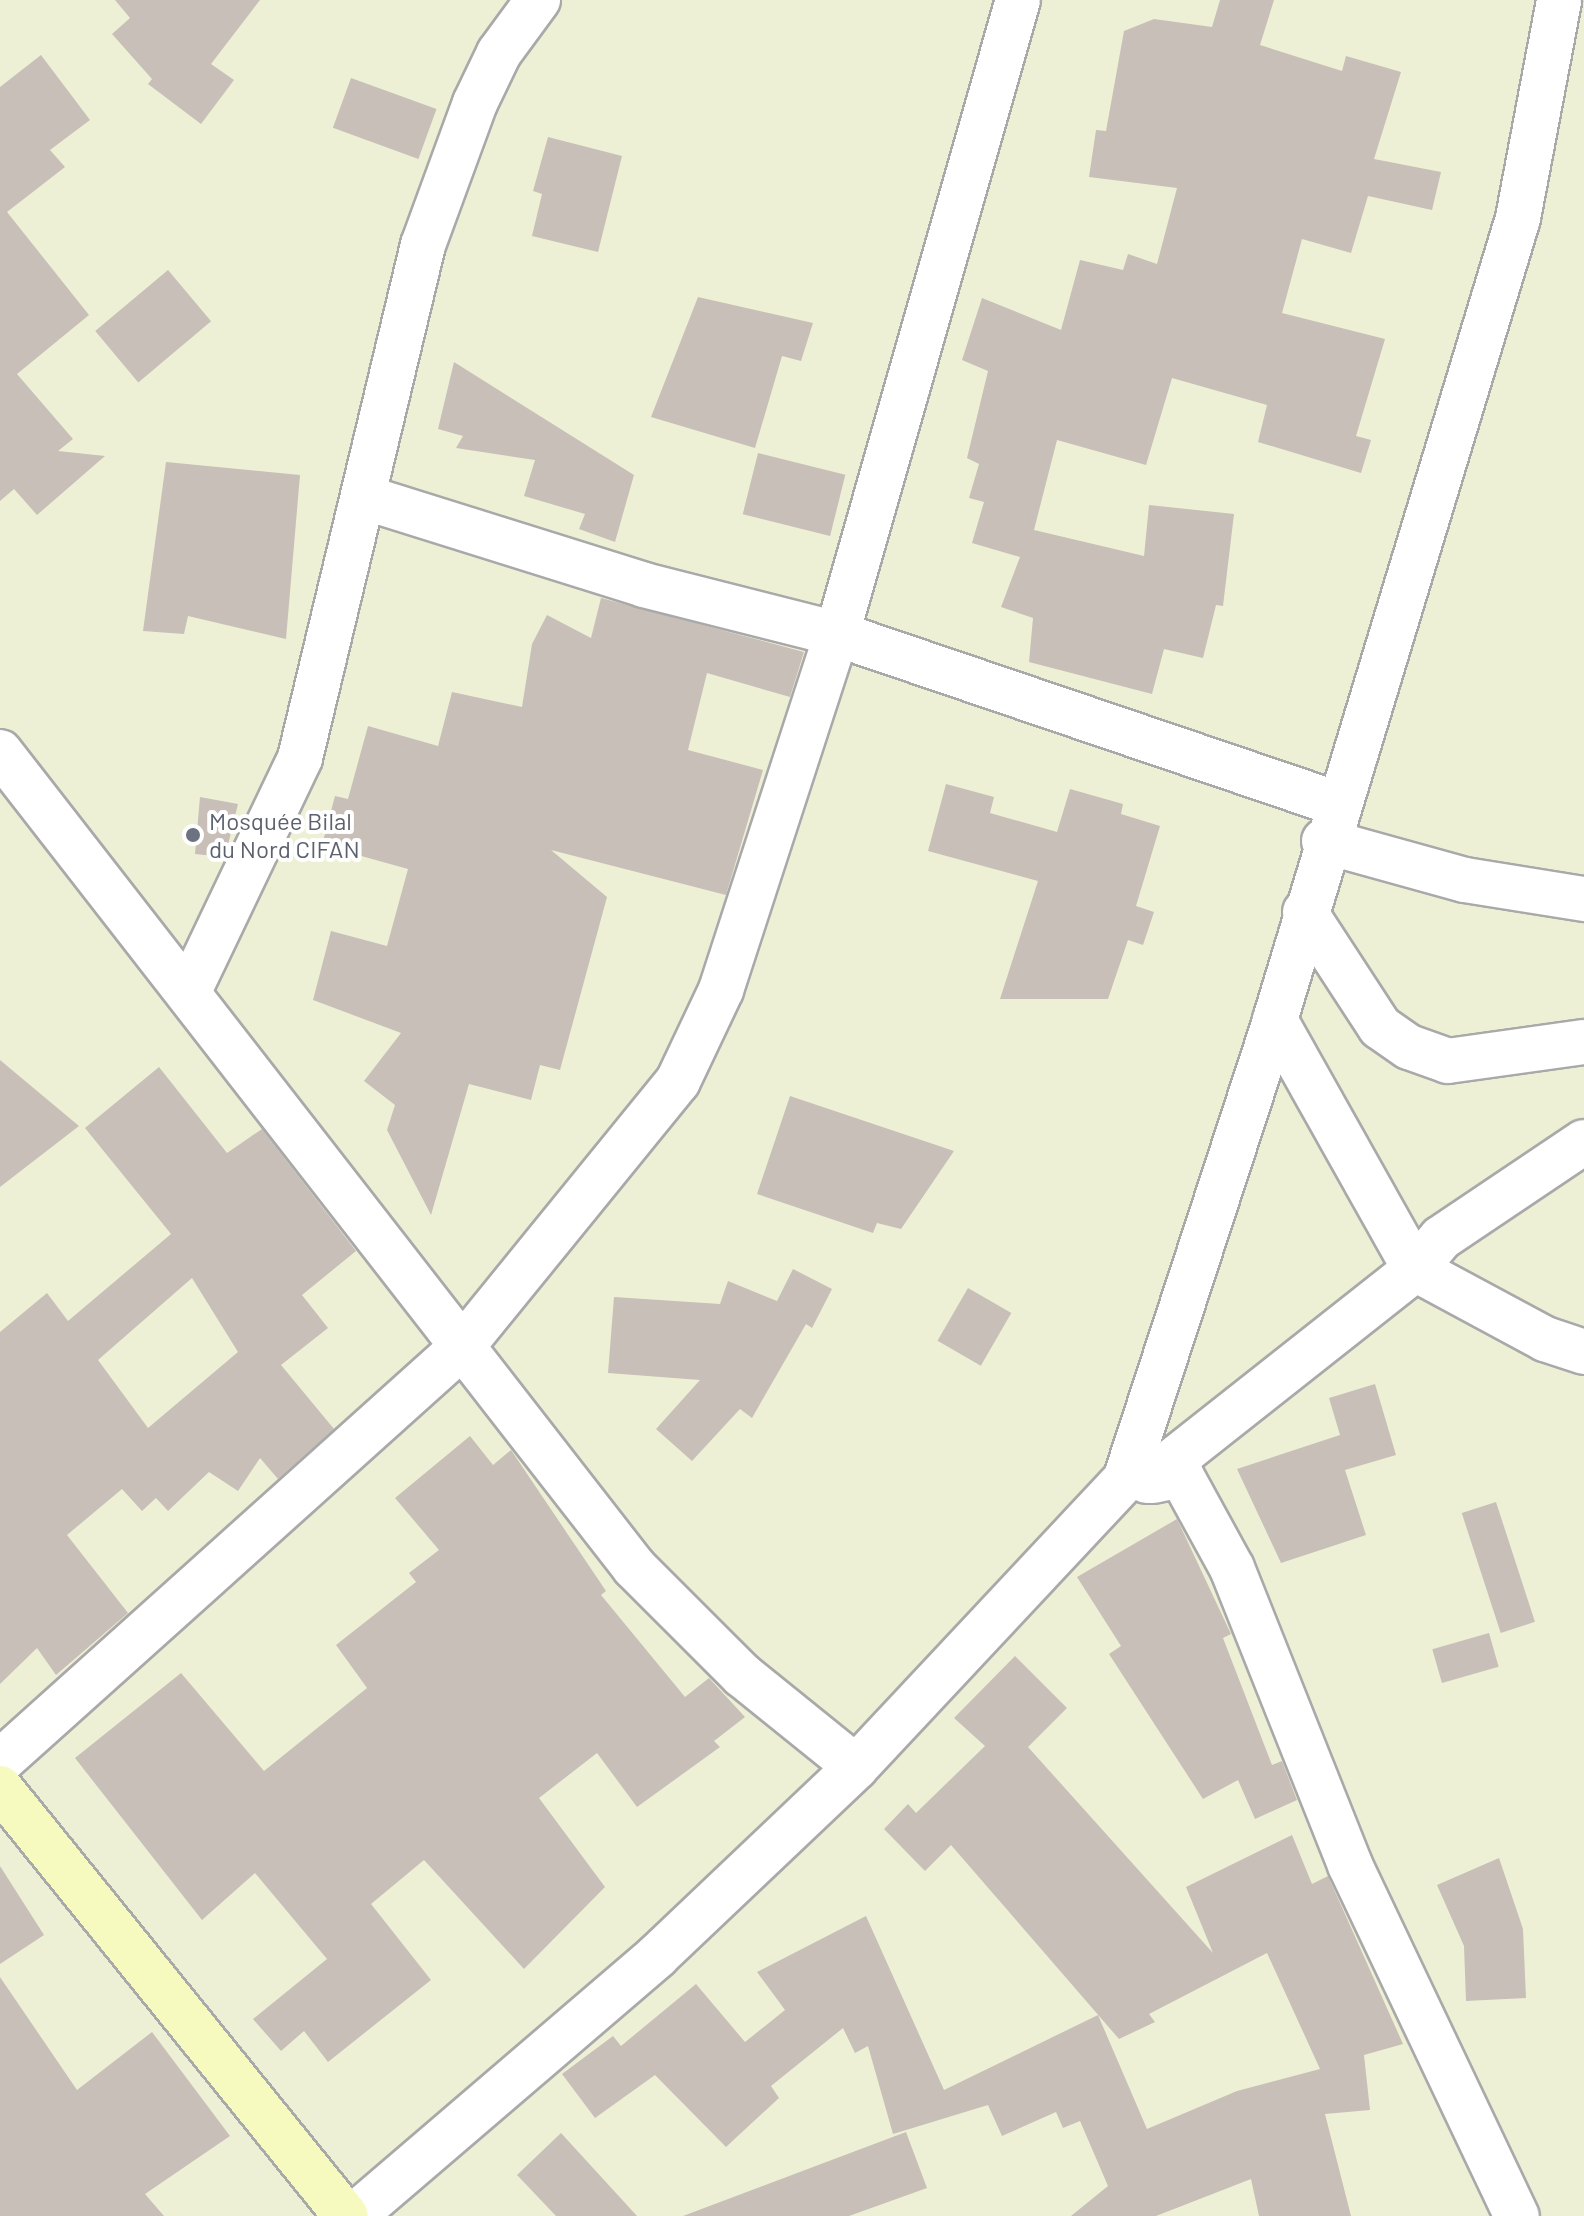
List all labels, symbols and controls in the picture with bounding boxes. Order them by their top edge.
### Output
place label: Mosquée Bilal du Nord CIFAN [209,807,360,863]
marker: Mosquée Bilal du Nord CIFAN [184,826,202,844]

